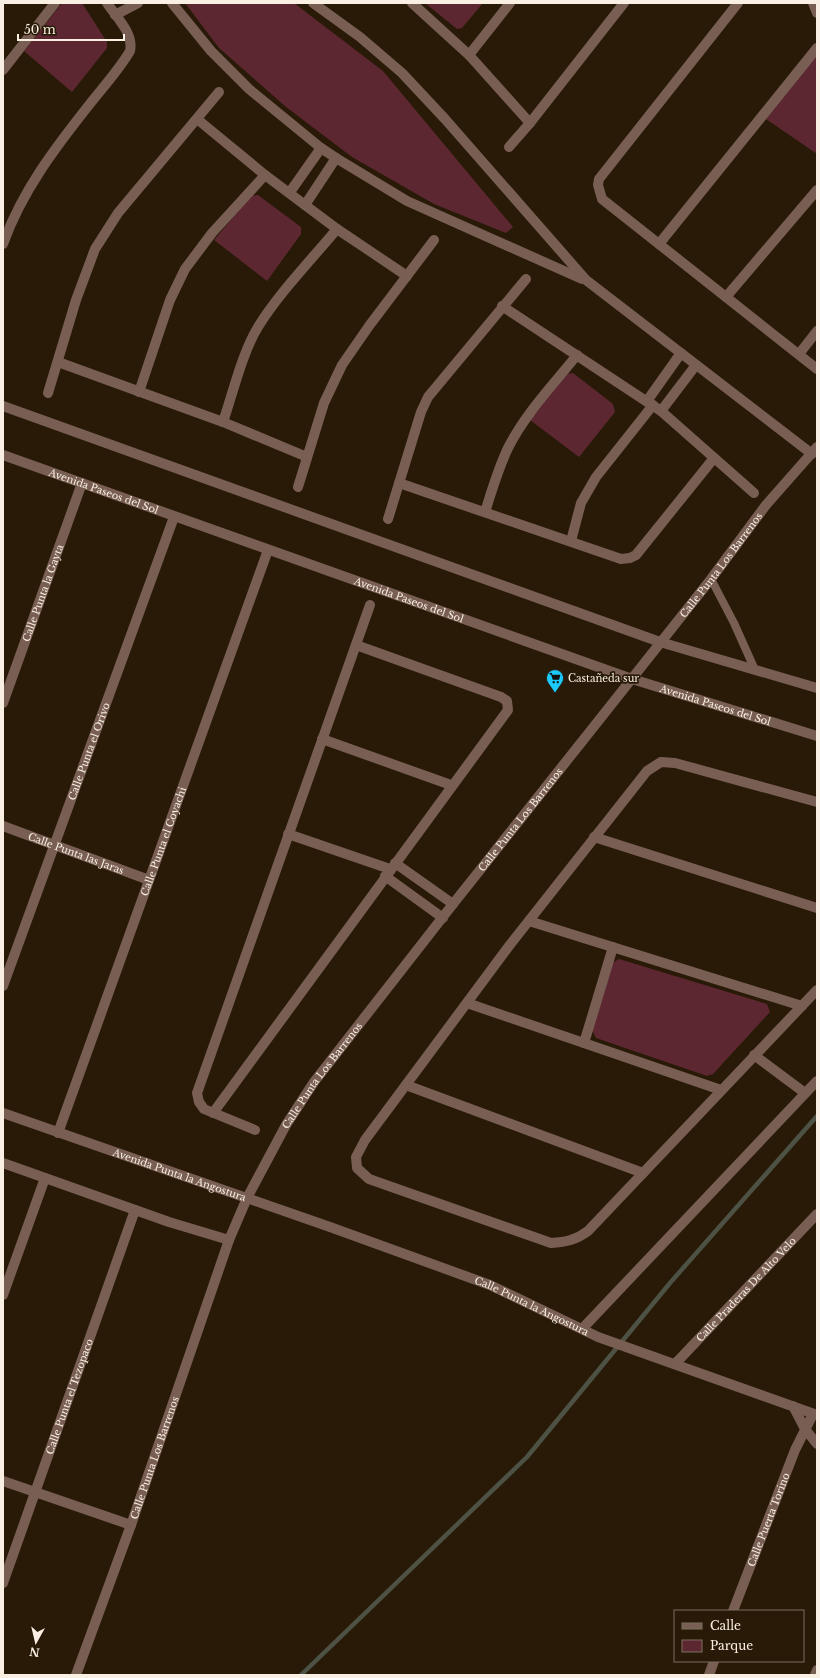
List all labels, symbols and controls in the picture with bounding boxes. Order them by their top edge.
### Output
scale bar [18,16,124,42]
text: 50 m [24,22,56,37]
street label: Avenida Paseos del Sol [46,466,160,517]
street label: Calle Punta Los Barrenos [677,510,766,620]
street label: Calle Punta la Gayta [20,542,67,644]
street label: Avenida Paseos del Sol [351,574,465,626]
supermarket icon: Castañeda sur [545,668,565,693]
place label: Castañeda sur [568,672,639,685]
street label: Avenida Paseos del Sol [657,682,772,728]
street label: Calle Punta el Orivo [65,700,113,802]
street label: Calle Punta Los Barrenos [475,765,566,874]
street label: Calle Punta el Coyachi [138,785,189,898]
street label: Calle Punta las Jaras [26,830,126,877]
street label: Calle Punta Los Barrenos [279,1019,366,1132]
street label: Avenida Punta la Angostura [110,1145,248,1204]
street label: Calle Praderas De Alto Velo [694,1234,799,1345]
street label: Calle Punta la Angostura [473,1274,591,1339]
street label: Calle Punta el Tezopaco [43,1336,96,1456]
street label: Calle Punta Los Barrenos [128,1394,182,1521]
street label: Calle Puerta Torino [745,1470,793,1569]
legend [674,1610,804,1662]
text: Calle [710,1618,741,1633]
north arrow [16,1622,56,1662]
text: Parque [710,1638,753,1653]
text: N [28,1644,41,1660]

